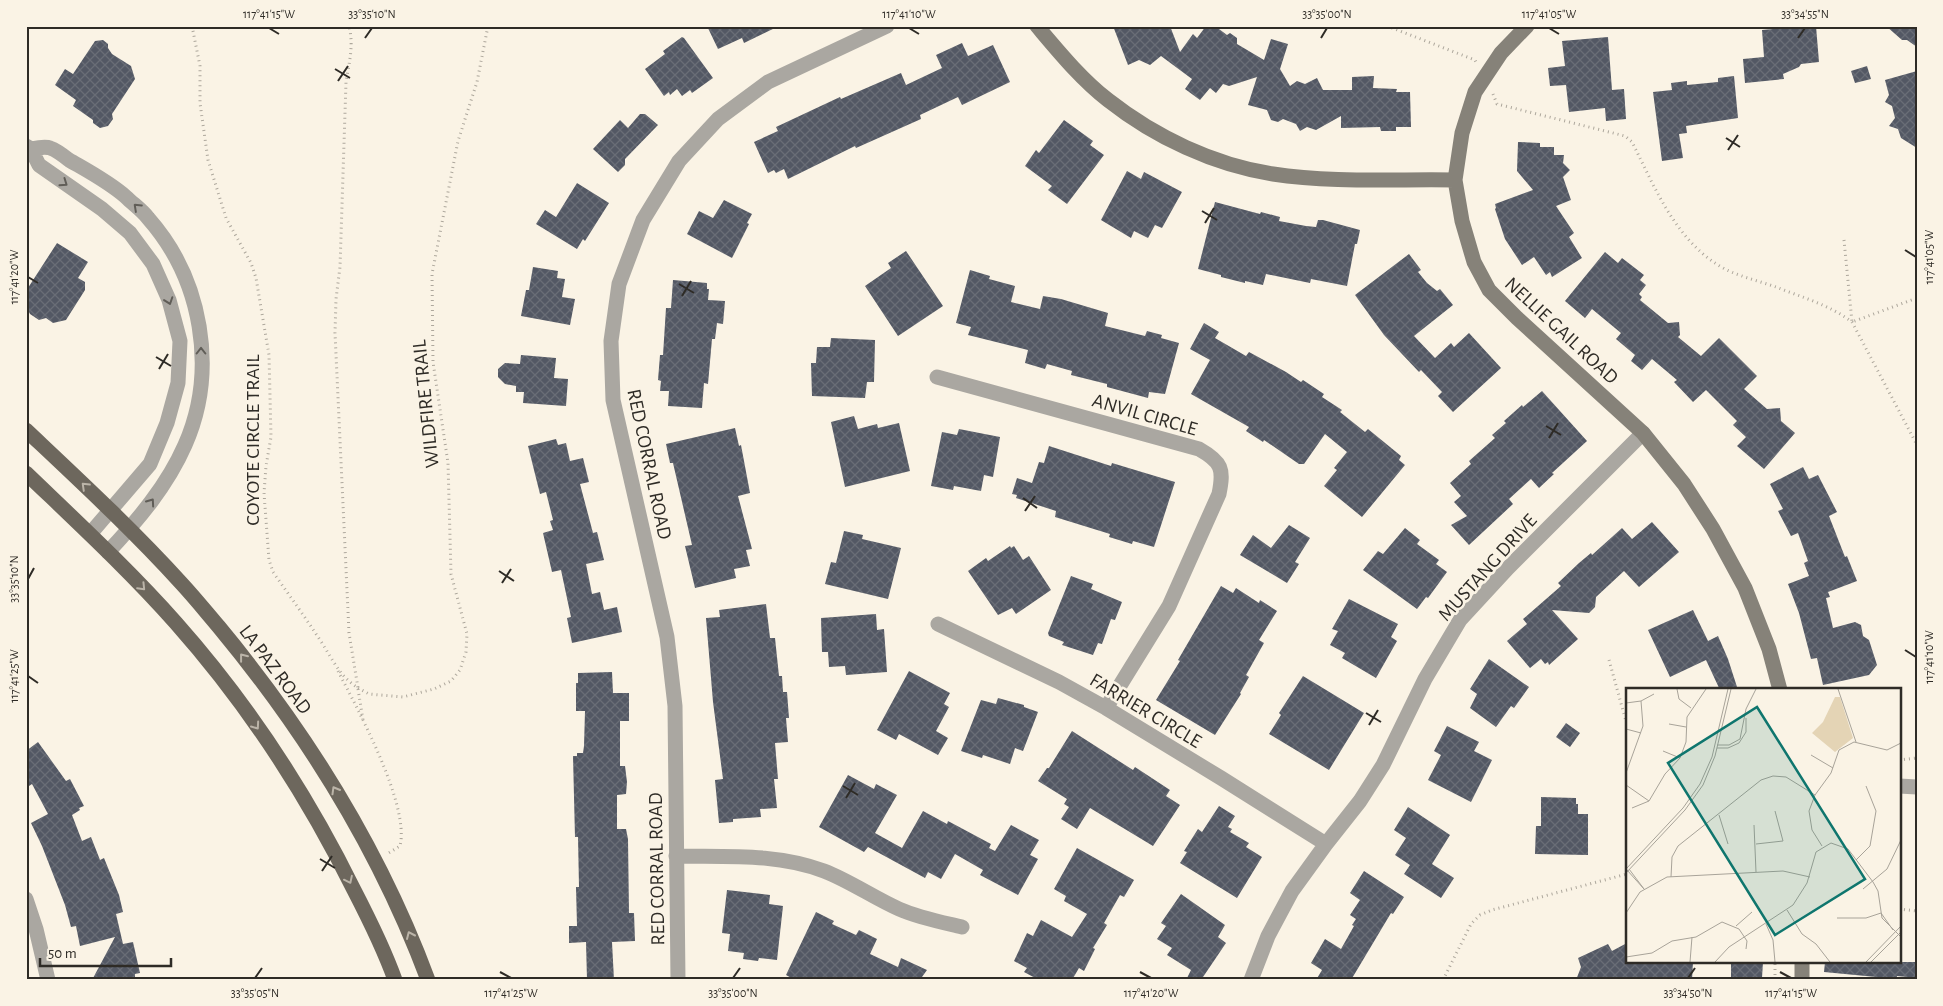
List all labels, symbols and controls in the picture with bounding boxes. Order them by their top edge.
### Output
text: 117°41'15"W [243,8,295,20]
text: 33°35'10"N [348,8,396,20]
text: 117°41'10"W [882,8,936,20]
text: 33°35'00"N [1302,8,1352,20]
text: 117°41'05"W [1522,8,1576,20]
text: 33°34'55"N [1781,8,1829,20]
one-way arrow [58,177,68,186]
one-way arrow [133,204,142,213]
text: 117°41'05"W [1923,230,1935,284]
text: 117°41'20"W [8,249,20,304]
street label: NELLIE GAIL ROAD [1501,273,1622,388]
one-way arrow [163,297,173,305]
street label: WILDFIRE TRAIL [409,338,443,469]
one-way arrow [196,347,206,355]
street label: COYOTE CIRCLE TRAIL [243,354,263,526]
street label: RED CORRAL ROAD [623,387,675,541]
street label: ANVIL CIRCLE [1090,390,1200,440]
one-way arrow [82,483,91,492]
one-way arrow [145,498,154,508]
street label: MUSTANG DRIVE [1435,510,1541,625]
text: 33°35'10"N [8,555,20,603]
one-way arrow [136,582,145,591]
street label: LA PAZ ROAD [235,621,315,718]
text: 117°41'10"W [1923,630,1935,684]
text: 117°41'25"W [8,649,20,703]
one-way arrow [240,653,249,663]
street label: FARRIER CIRCLE [1086,670,1205,752]
inset map [1626,688,1900,964]
one-way arrow [250,720,259,730]
one-way arrow [331,787,341,796]
street label: RED CORRAL ROAD [646,792,668,946]
one-way arrow [343,875,353,884]
one-way arrow [405,931,416,940]
scale bar [40,936,171,968]
text: 50 m [48,946,77,961]
text: 33°35'05"N [231,987,279,999]
text: 117°41'25"W [484,987,538,999]
text: 33°35'00"N [708,987,758,999]
text: 117°41'20"W [1124,987,1179,999]
text: 33°34'50"N [1663,987,1713,999]
text: 117°41'15"W [1765,987,1817,999]

